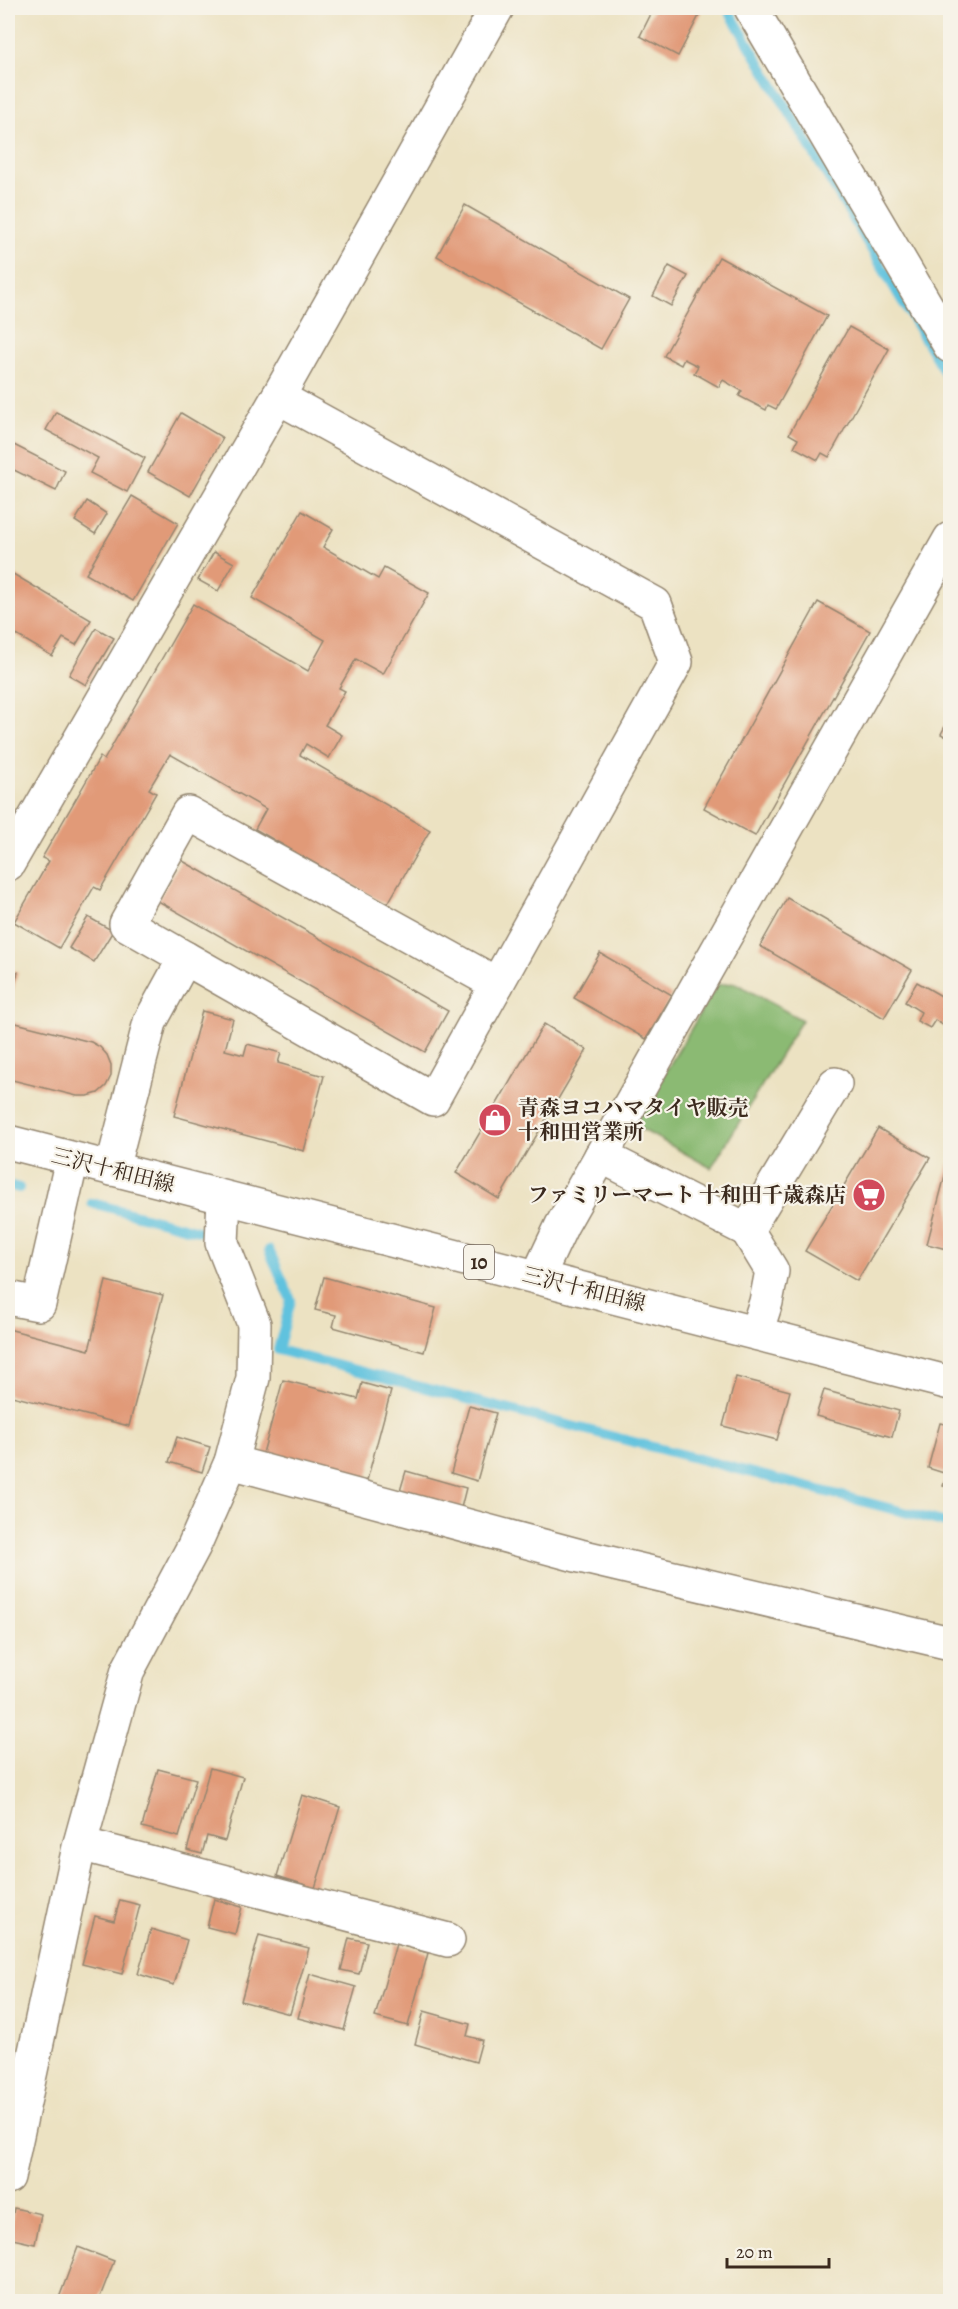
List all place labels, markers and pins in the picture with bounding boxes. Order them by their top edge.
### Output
place label: 青森ヨコハマタイヤ販売 十和田営業所 [518,1094,749,1146]
shop icon: 青森ヨコハマタイヤ販売 十和田営業所 [477,1102,513,1138]
supermarket icon: ファミリーマート 十和田千歳森店 [851,1177,887,1213]
place label: ファミリーマート 十和田千歳森店 [528,1181,846,1209]

